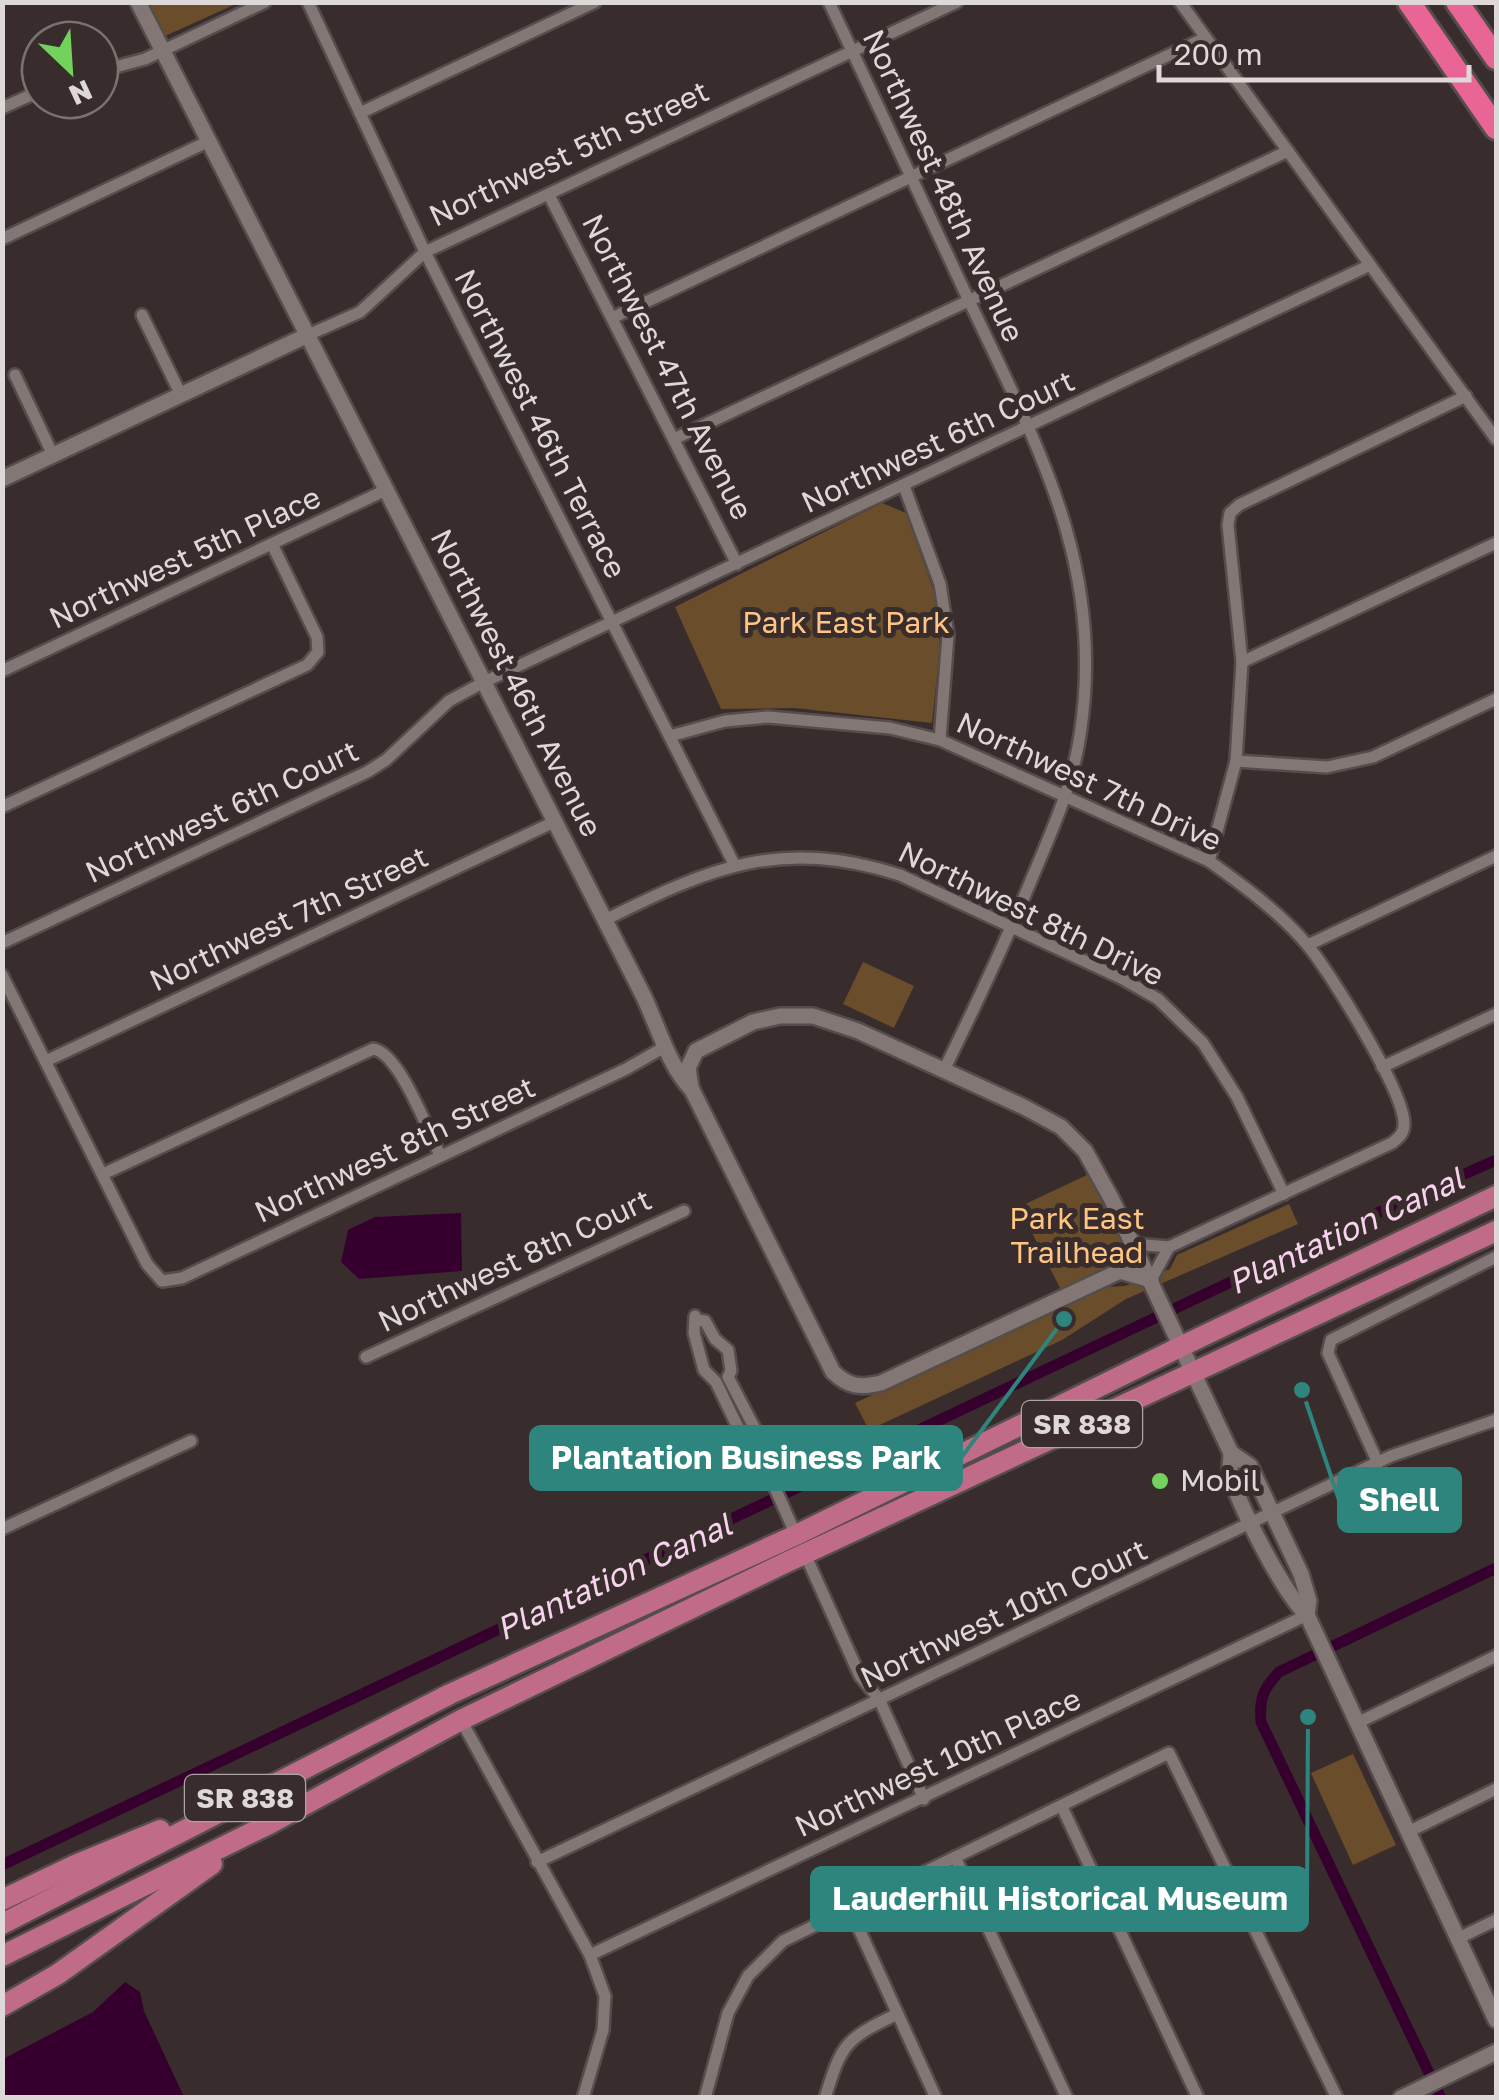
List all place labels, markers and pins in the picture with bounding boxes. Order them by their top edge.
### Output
callout: Plantation Business Park [531,1427,961,1489]
place label: Mobil [1180,1462,1260,1498]
callout: Shell [1339,1469,1460,1531]
marker: Mobil [1149,1470,1171,1492]
callout: Lauderhill Historical Museum [812,1868,1307,1930]

